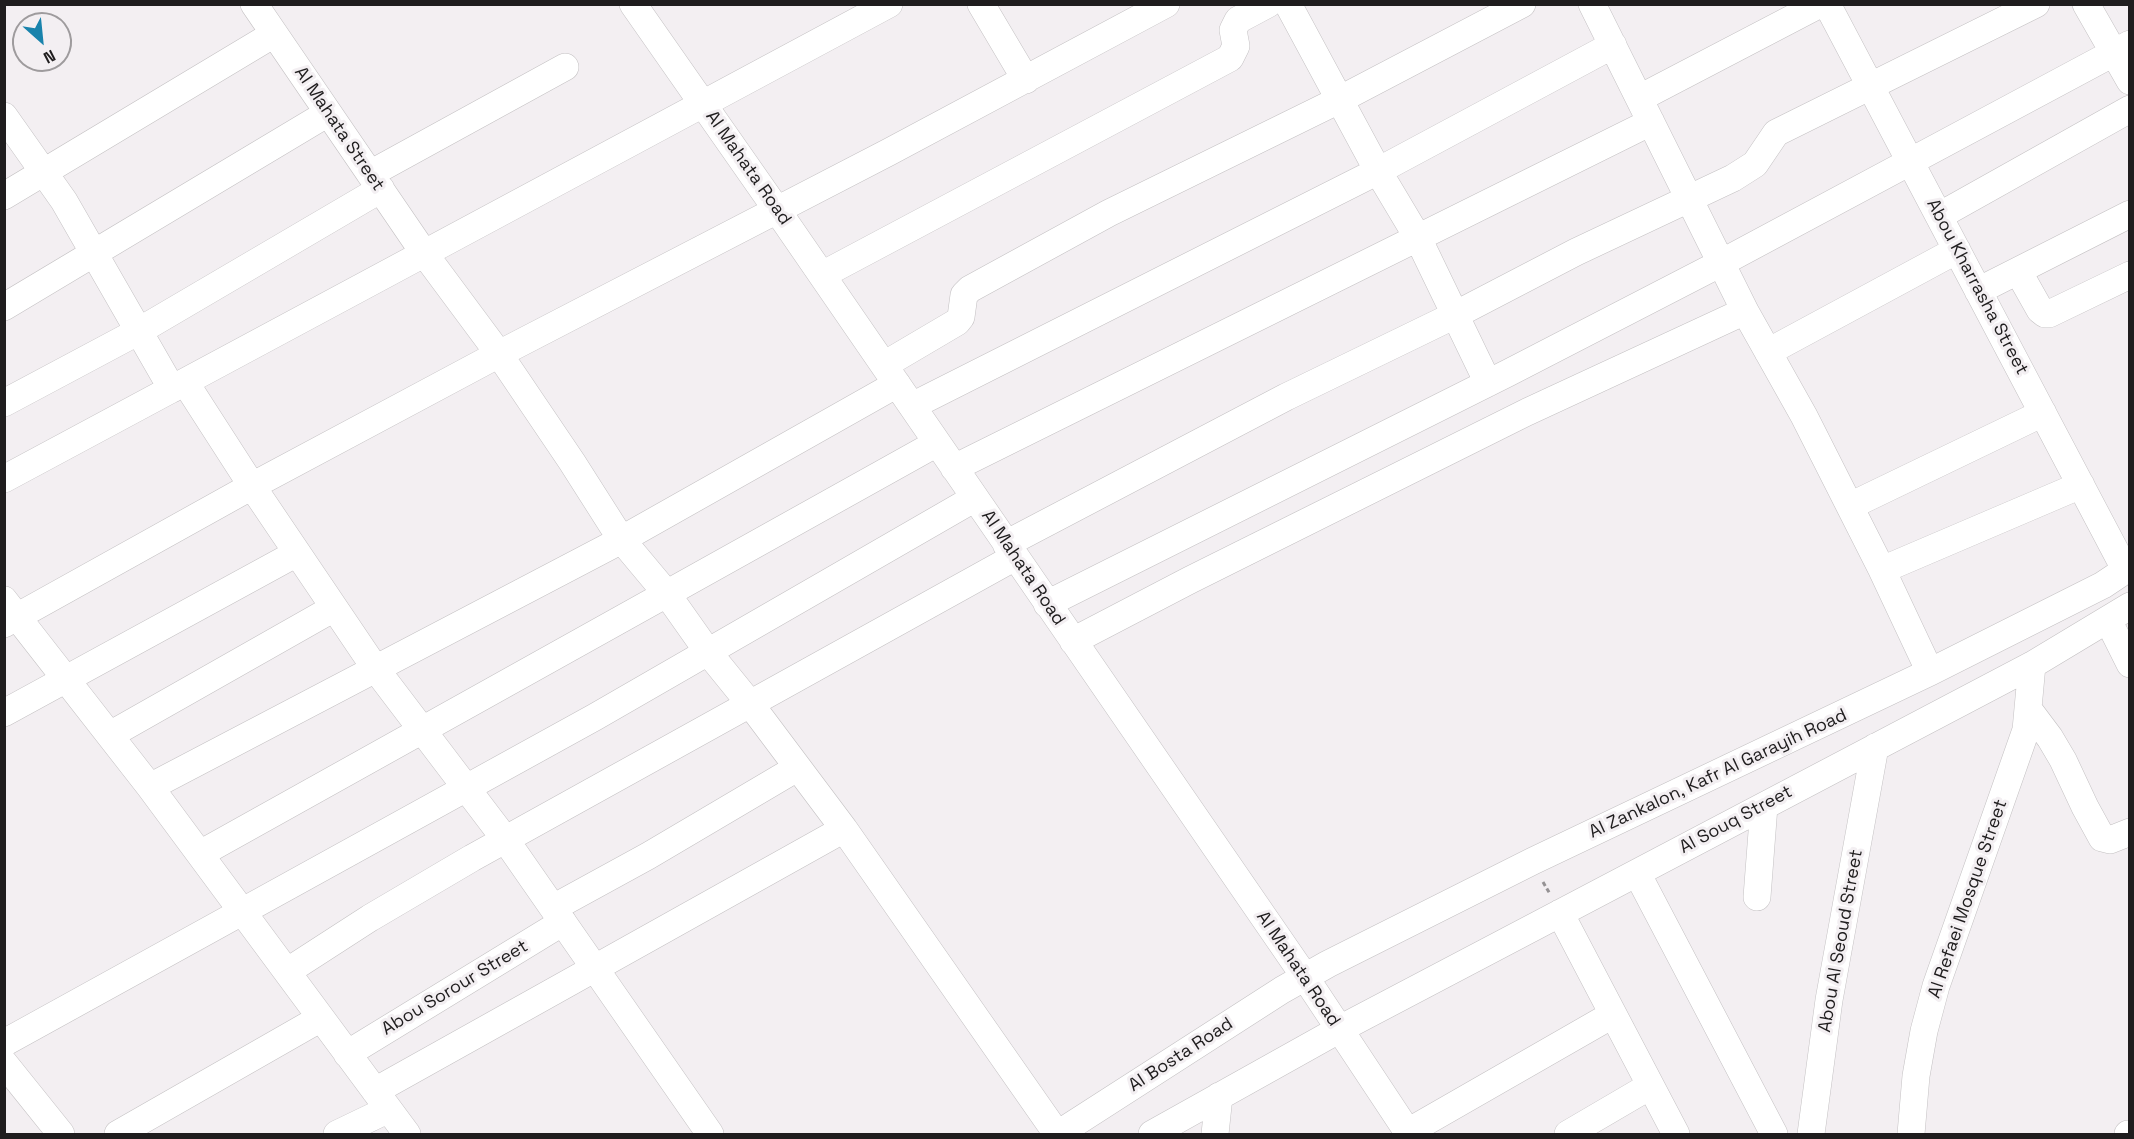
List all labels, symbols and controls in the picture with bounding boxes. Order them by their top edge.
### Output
north arrow [12,12,72,72]
text: N [40,45,59,68]
street label: Al Mahata Street [289,63,389,195]
street label: Al Mahata Road [701,107,795,229]
street label: Abou Kharrasha Street [1921,195,2033,379]
street label: Al Mahata Road [976,506,1070,630]
street label: Al Zankalon, Kafr Al Garayih Road [1586,705,1850,843]
street label: Al Souq Street [1676,781,1796,859]
street label: Al Refaei Mosque Street [1924,797,2012,1001]
street label: Abou Al Seoud Street [1814,848,1868,1034]
street label: Al Mahata Road [1251,907,1345,1031]
street label: Abou Sorour Street [378,936,532,1040]
street label: Al Bosta Road [1125,1013,1237,1097]

